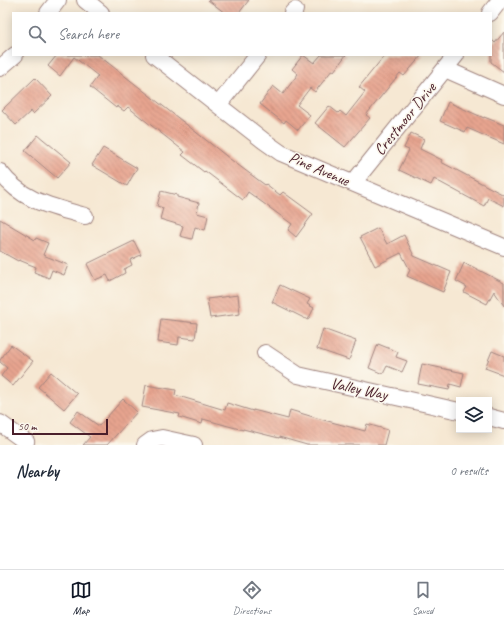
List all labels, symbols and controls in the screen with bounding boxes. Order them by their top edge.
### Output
search box [12,12,492,56]
icon: search [26,23,48,45]
text: Search here [58,25,119,44]
street label: Crestmoor Drive [370,77,442,159]
street label: Pine Avenue [286,147,354,191]
street label: Valley Way [329,373,391,405]
map controls [456,397,492,433]
button: layers [456,397,492,433]
scale bar [12,417,108,436]
text: 50 m [18,419,37,433]
text: Nearby [16,461,59,482]
text: 0 results [450,463,488,479]
tab: Map [70,579,92,617]
tab: Directions [233,579,271,617]
tab: Saved [412,579,434,617]

